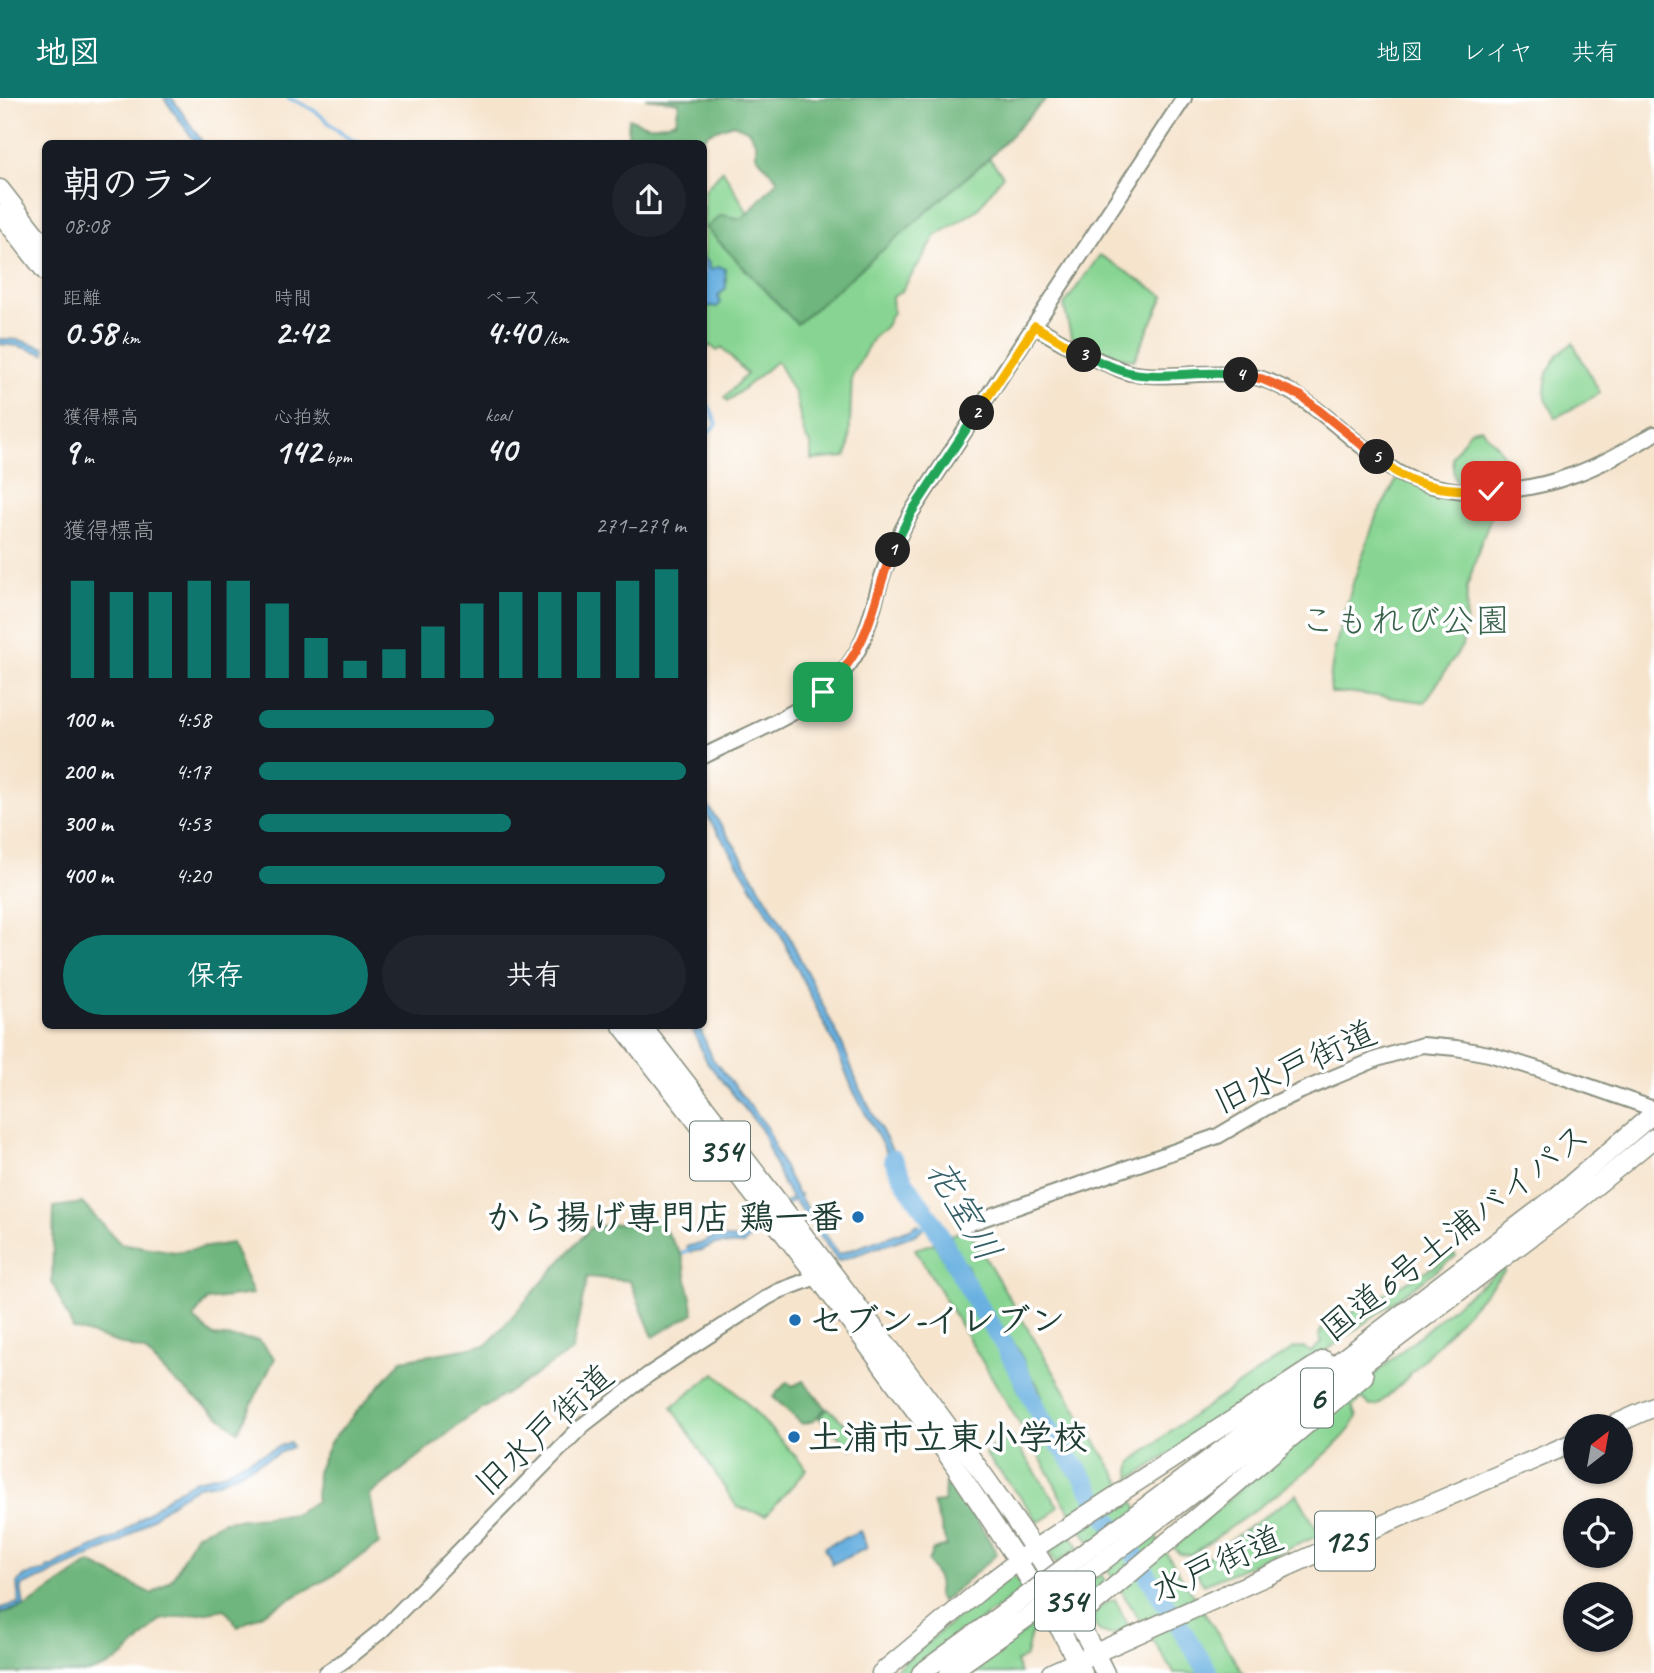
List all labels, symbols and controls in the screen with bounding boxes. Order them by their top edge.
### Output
text: 地図 [35,31,101,73]
text: 地図 [1376,37,1424,67]
text: レイヤ [1462,37,1533,67]
text: 共有 [1571,37,1619,67]
text: 朝のラン [63,161,215,208]
button: share [612,163,686,237]
text: 08:08 [63,211,109,240]
text: 距離 [63,286,101,310]
text: 時間 [274,286,312,310]
text: ペース [485,286,541,310]
text: 0.58 [63,310,117,355]
text: 2:42 [274,310,328,355]
text: 4:40 [485,310,539,355]
text: km [117,326,140,350]
text: /km [539,326,569,350]
pin: 3 [1066,338,1102,372]
text: 3 [1079,342,1088,366]
pin: 4 [1224,358,1258,392]
text: 4 [1236,362,1245,386]
pin: 2 [960,396,995,430]
text: 2 [972,400,981,424]
text: kcal [485,403,510,427]
text: 獲得標高 [63,405,139,429]
text: 心拍数 [274,405,331,429]
text: 40 [485,427,517,472]
text: 9 [63,429,78,474]
text: 142 [274,429,321,474]
pin: 5 [1360,440,1394,474]
text: 5 [1372,444,1381,468]
text: m [78,445,94,469]
text: bpm [321,445,352,469]
pin [1461,461,1521,521]
icon: check [1472,472,1510,510]
text: 271–279 m [595,511,686,540]
text: 獲得標高 [63,516,155,545]
pin: 1 [876,532,910,568]
text: 1 [888,537,897,561]
park label: こもれび公園 [1300,598,1510,643]
pin [793,662,853,722]
icon: arrive [804,673,842,711]
text: 100 m [63,705,113,734]
text: 4:58 [175,705,211,734]
text: 200 m [63,757,113,786]
text: 4:17 [175,757,211,786]
text: 300 m [63,809,113,838]
text: 4:53 [175,809,211,838]
text: 400 m [63,861,113,890]
text: 4:20 [175,861,211,890]
button: 保存 [63,935,368,1015]
button: 共有 [382,935,686,1015]
street label: 旧水戸街道 [1206,1010,1384,1124]
street label: 国道6号土浦バイパス [1311,1113,1599,1351]
road number: 354 [690,1121,750,1180]
water label: 花室川 [916,1150,1012,1270]
place label: から揚げ専門店 鶏一番 [486,1195,844,1240]
marker: から揚げ専門店 鶏一番 [850,1209,866,1225]
place label: セブン-イレブン [809,1298,1065,1343]
marker: セブン-イレブン [787,1312,803,1328]
street label: 旧水戸街道 [465,1354,623,1506]
road number: 6 [1301,1368,1333,1428]
north arrow [1563,1414,1633,1484]
map controls [1563,1414,1633,1652]
place label: 土浦市立東小学校 [808,1415,1088,1460]
marker: 土浦市立東小学校 [786,1429,802,1445]
button: locate [1563,1498,1633,1568]
road number: 125 [1315,1512,1375,1570]
street label: 水戸街道 [1144,1515,1290,1613]
road number: 354 [1035,1572,1095,1630]
button: layers [1563,1582,1633,1652]

